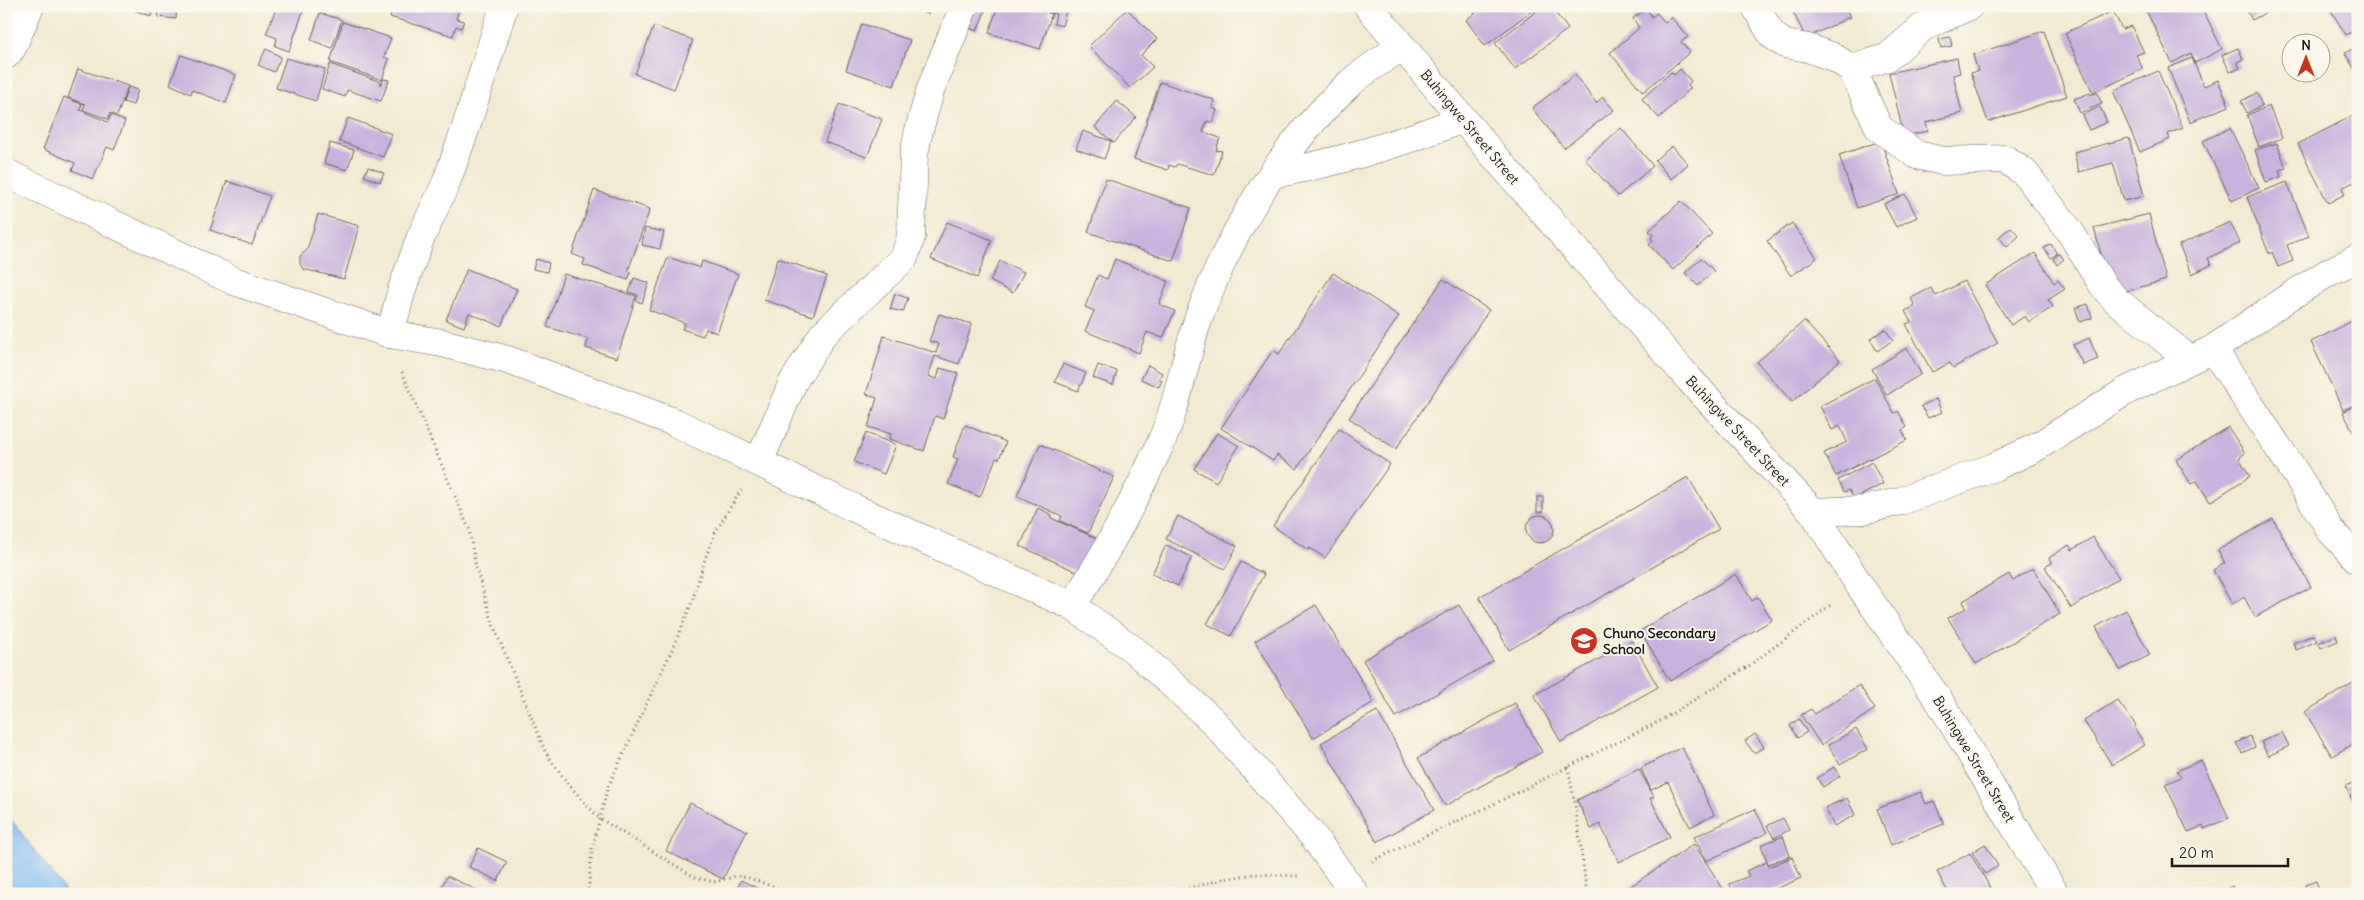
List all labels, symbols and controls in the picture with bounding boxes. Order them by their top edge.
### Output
north arrow [2282,32,2332,82]
text: N [2301,36,2311,54]
street label: Buhingwe Street Street [1417,66,1523,188]
street label: Buhingwe Street Street [1682,372,1794,490]
place label: Chuno Secondary School [1603,624,1716,658]
school or university icon: Chuno Secondary School [1569,626,1599,656]
street label: Buhingwe Street Street [1929,692,2019,826]
scale bar [2172,835,2288,867]
text: 20 m [2179,843,2214,862]

